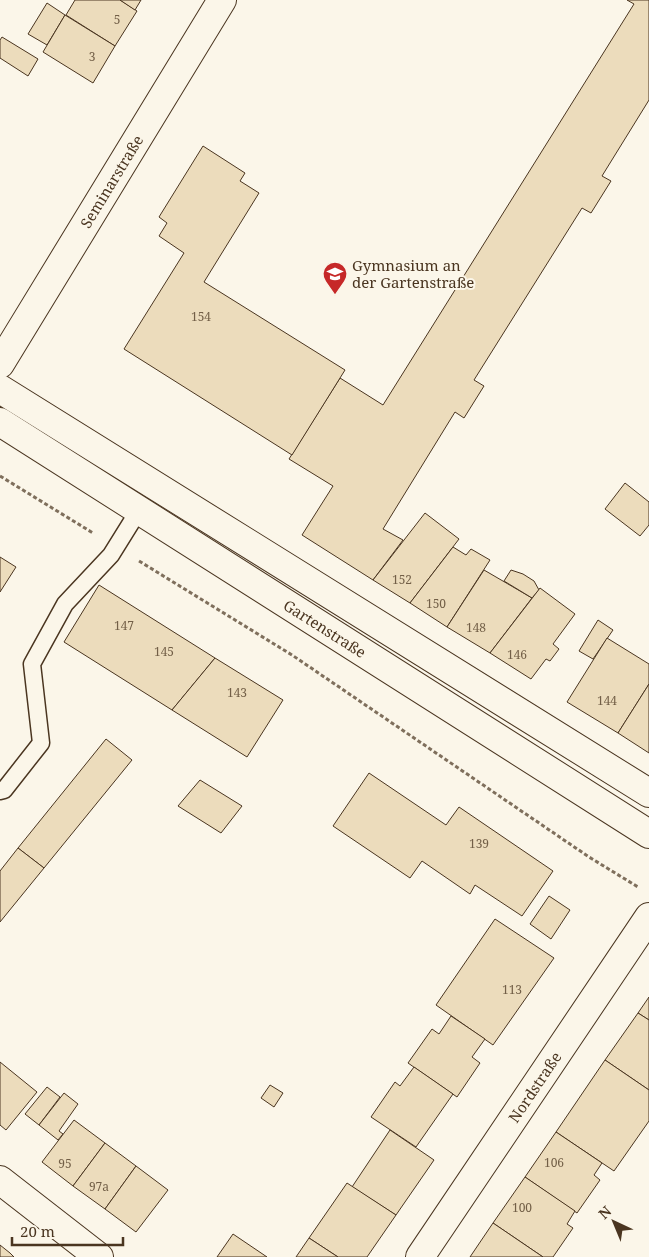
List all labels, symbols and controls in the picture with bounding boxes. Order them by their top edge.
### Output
house number: 5 [114,11,120,28]
house number: 3 [89,48,96,65]
street label: Seminarstraße [75,131,147,232]
place label: Gymnasium an der Gartenstraße [352,255,474,292]
school or university icon: Gymnasium an der Gartenstraße [322,261,348,295]
house number: 154 [191,308,211,325]
house number: 152 [392,571,412,588]
street label: Gartenstraße [280,595,370,662]
house number: 150 [426,595,446,612]
house number: 147 [114,617,134,634]
house number: 148 [466,619,486,636]
house number: 145 [154,643,174,660]
house number: 146 [507,646,527,663]
house number: 143 [227,684,247,701]
house number: 144 [597,692,617,709]
house number: 139 [469,835,489,852]
house number: 113 [502,981,522,998]
street label: Nordstraße [503,1048,566,1126]
house number: 106 [544,1154,564,1171]
house number: 95 [58,1155,72,1172]
house number: 97a [89,1178,109,1195]
north arrow [589,1197,639,1247]
house number: 100 [512,1199,532,1216]
text: N [594,1202,615,1223]
scale bar [12,1214,124,1246]
text: 20 m [20,1221,55,1241]

